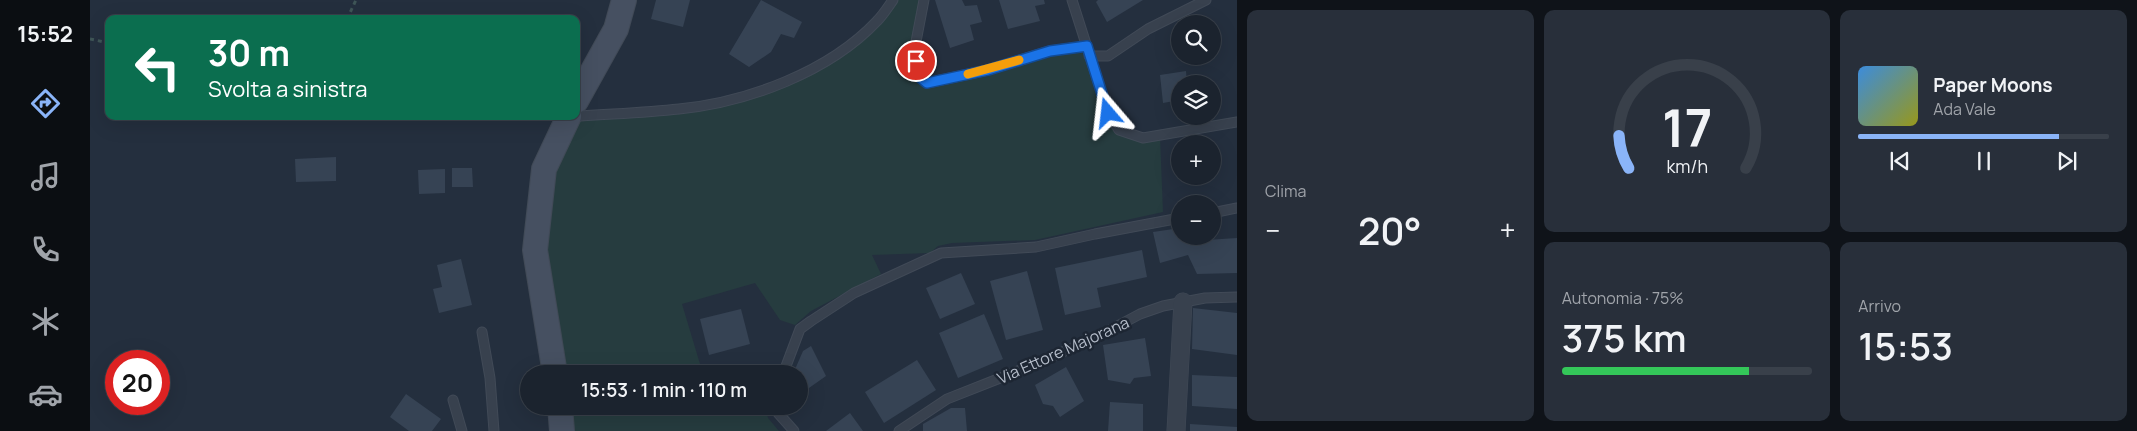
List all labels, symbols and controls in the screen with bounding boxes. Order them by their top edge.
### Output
map controls [1171,15,1221,245]
button: search [1171,15,1221,65]
text: 15:52 [17,19,73,49]
text: 30 m [208,29,290,77]
icon: left [125,35,190,100]
pin [895,40,937,82]
icon: arrive [902,47,930,75]
text: Paper Moons [1933,72,2053,98]
text: Svolta a sinistra [208,74,367,104]
button: layers [1171,75,1221,125]
icon: directions [28,86,63,121]
position arrow [1081,86,1133,138]
text: 17 [1662,92,1712,163]
text: Ada Vale [1933,98,1996,120]
button: + [1171,135,1221,185]
icon: previous [1886,147,1914,175]
icon: pause [1970,147,1998,175]
icon: next [2053,147,2081,175]
text: km/h [1666,154,1708,178]
icon: music [28,159,63,194]
text: Clima [1265,180,1306,202]
button: − [1171,195,1221,245]
text: 20° [1358,204,1422,256]
text: − [1265,211,1280,249]
text: + [1500,211,1516,249]
icon: phone [28,232,63,267]
text: Autonomia · 75% [1562,287,1684,309]
text: Arrivo [1858,295,1901,317]
icon: climate [28,304,63,339]
street label: Via Ettore Majorana [994,311,1132,389]
text: 375 km [1562,311,1686,363]
text: 15:53 [1858,319,1953,371]
speed limit sign: 20 [105,350,170,415]
icon: car [28,377,63,412]
text: 15:53 · 1 min · 110 m [581,377,747,403]

